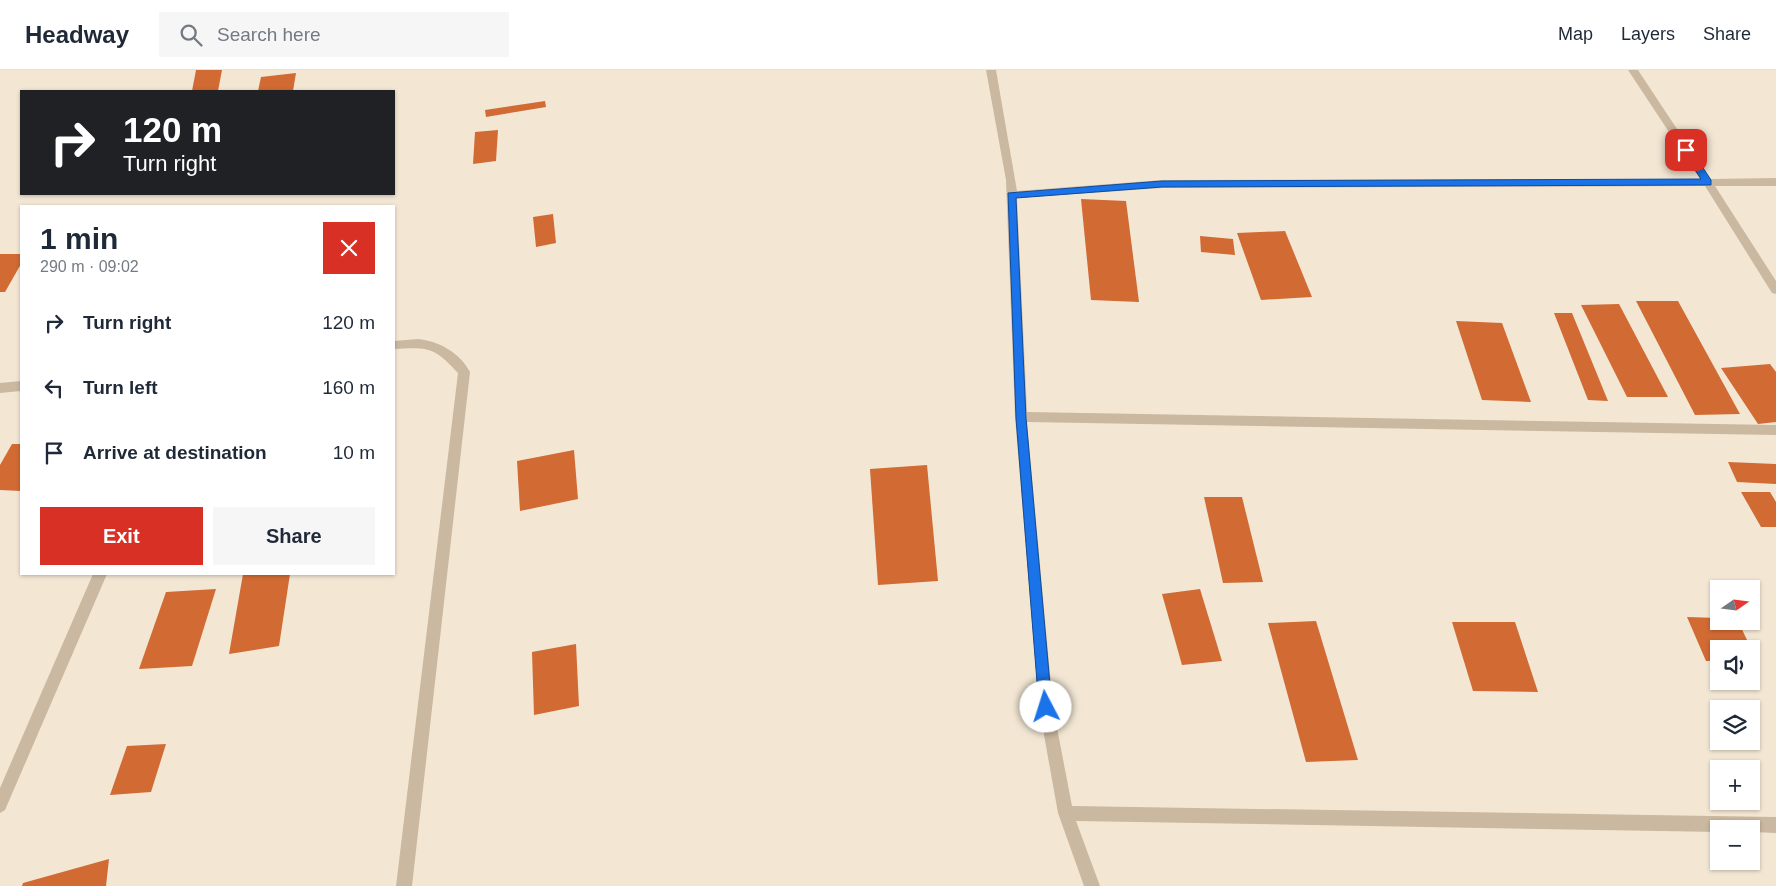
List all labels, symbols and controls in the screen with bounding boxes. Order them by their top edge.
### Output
search box [159,12,509,57]
text: Headway [25,21,129,48]
icon: search [177,21,205,49]
text: Search here [217,24,321,45]
text: Map [1558,24,1593,44]
text: Layers [1621,24,1675,44]
text: Share [1703,24,1751,44]
icon: right [40,110,105,175]
text: 120 m [123,110,222,149]
pin [1665,129,1707,171]
icon: arrive [1672,136,1700,164]
text: Turn right [123,151,216,176]
text: 1 min [40,222,118,255]
button: close [323,222,375,274]
text: 290 m · 09:02 [40,258,139,275]
icon: right [40,309,68,337]
text: Turn right [83,312,171,333]
text: 120 m [322,312,375,333]
icon: left [40,374,68,402]
text: Turn left [83,377,158,398]
text: 160 m [322,377,375,398]
icon: arrive [40,439,68,467]
text: Arrive at destination [83,442,267,463]
text: 10 m [333,442,375,463]
button: Exit [40,507,203,565]
button: Share [213,507,375,565]
north arrow [1710,580,1760,630]
map controls [1710,580,1760,870]
button: sound [1710,640,1760,690]
position arrow [1019,680,1071,732]
button: layers [1710,700,1760,750]
button: + [1710,760,1760,810]
button: − [1710,820,1760,870]

